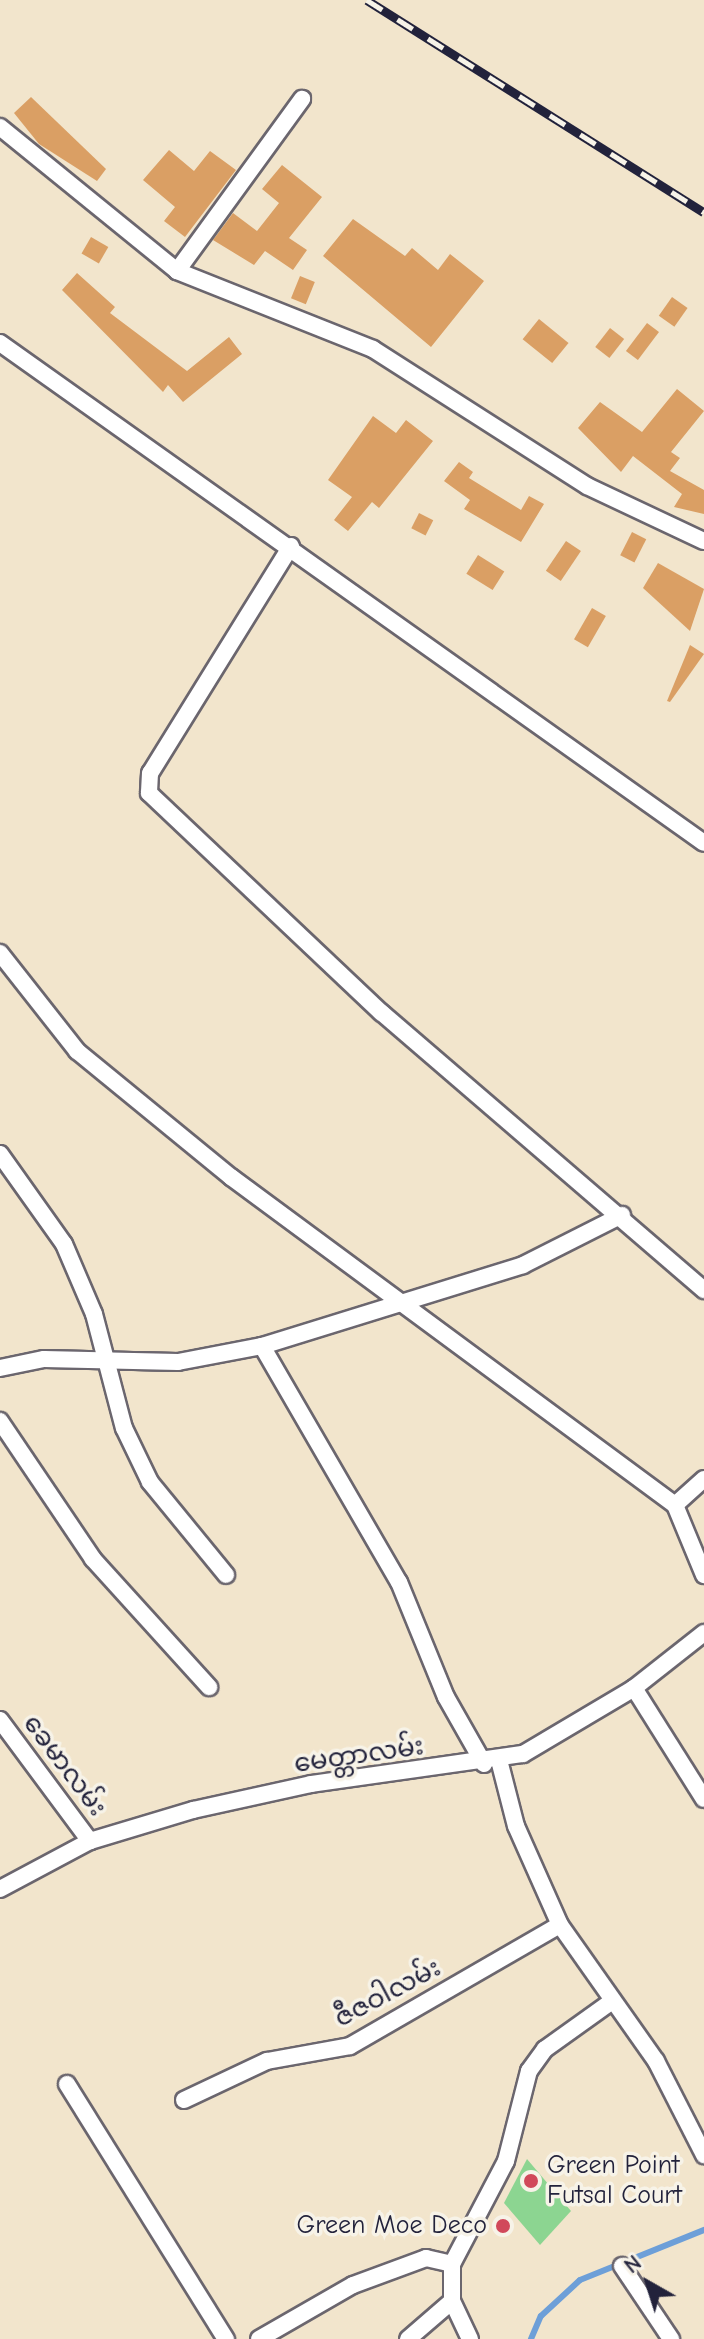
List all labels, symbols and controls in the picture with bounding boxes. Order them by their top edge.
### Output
street label: ခေမာလမ်း [16,1709,112,1823]
street label: မေတ္တာလမ်း [292,1731,426,1781]
street label: ဇီဇဝါလမ်း [330,1953,446,2035]
place label: Green Point Futsal Court [547,2150,682,2212]
marker: Green Point Futsal Court [522,2172,540,2190]
place label: Green Moe Deco [297,2210,487,2242]
marker: Green Moe Deco [494,2217,512,2235]
north arrow [608,2243,688,2323]
text: N [619,2250,647,2279]

